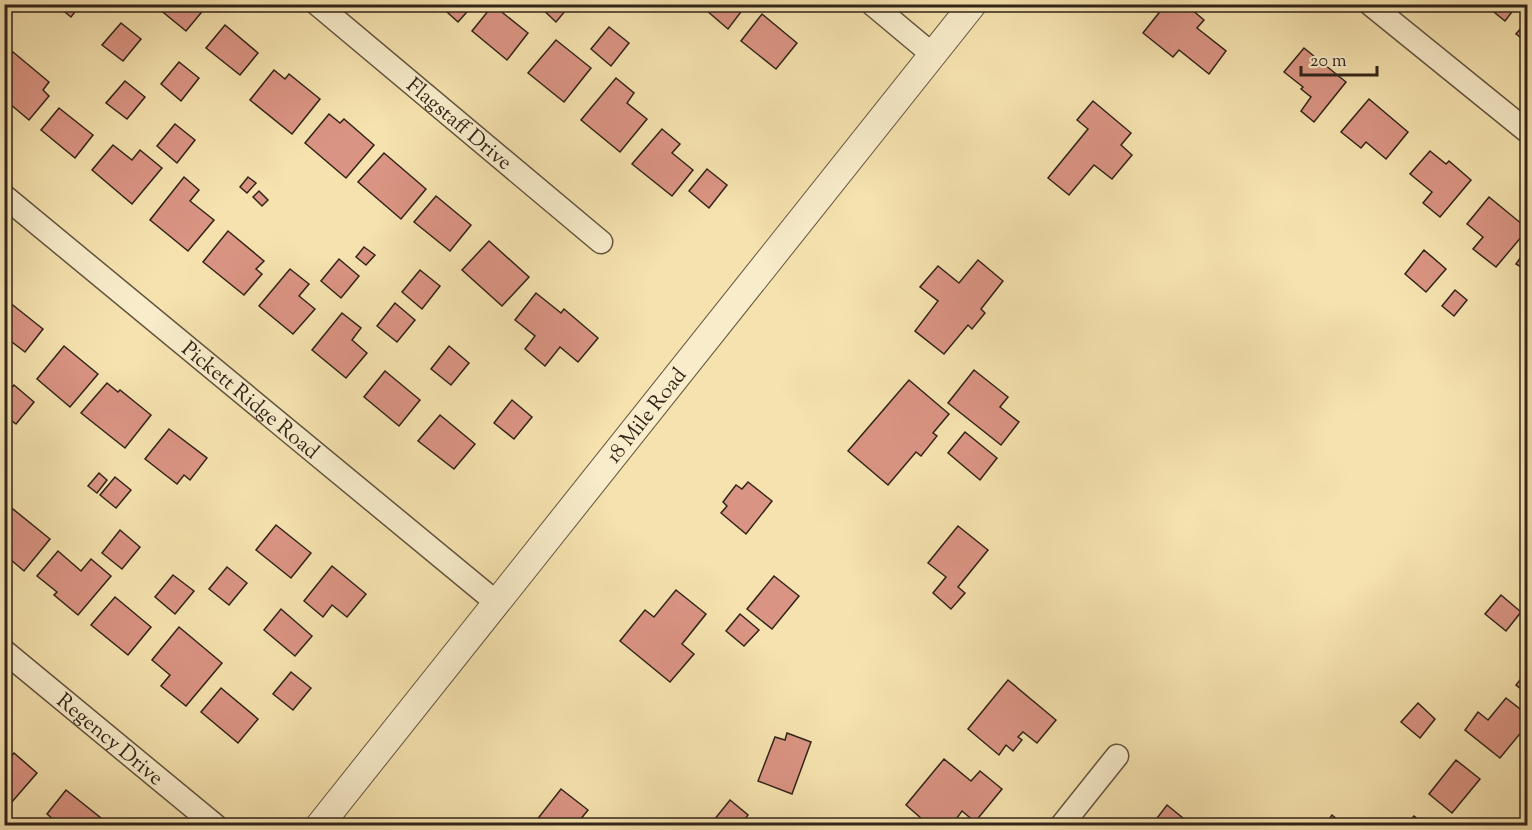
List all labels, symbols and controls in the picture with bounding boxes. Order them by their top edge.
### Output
scale bar [1301,39,1378,77]
text: 20 m [1310,49,1347,75]
street label: Flagstaff Drive [399,72,518,178]
street label: Pickett Ridge Road [174,335,325,467]
street label: 18 Mile Road [600,362,695,471]
street label: Regency Drive [49,687,169,794]

